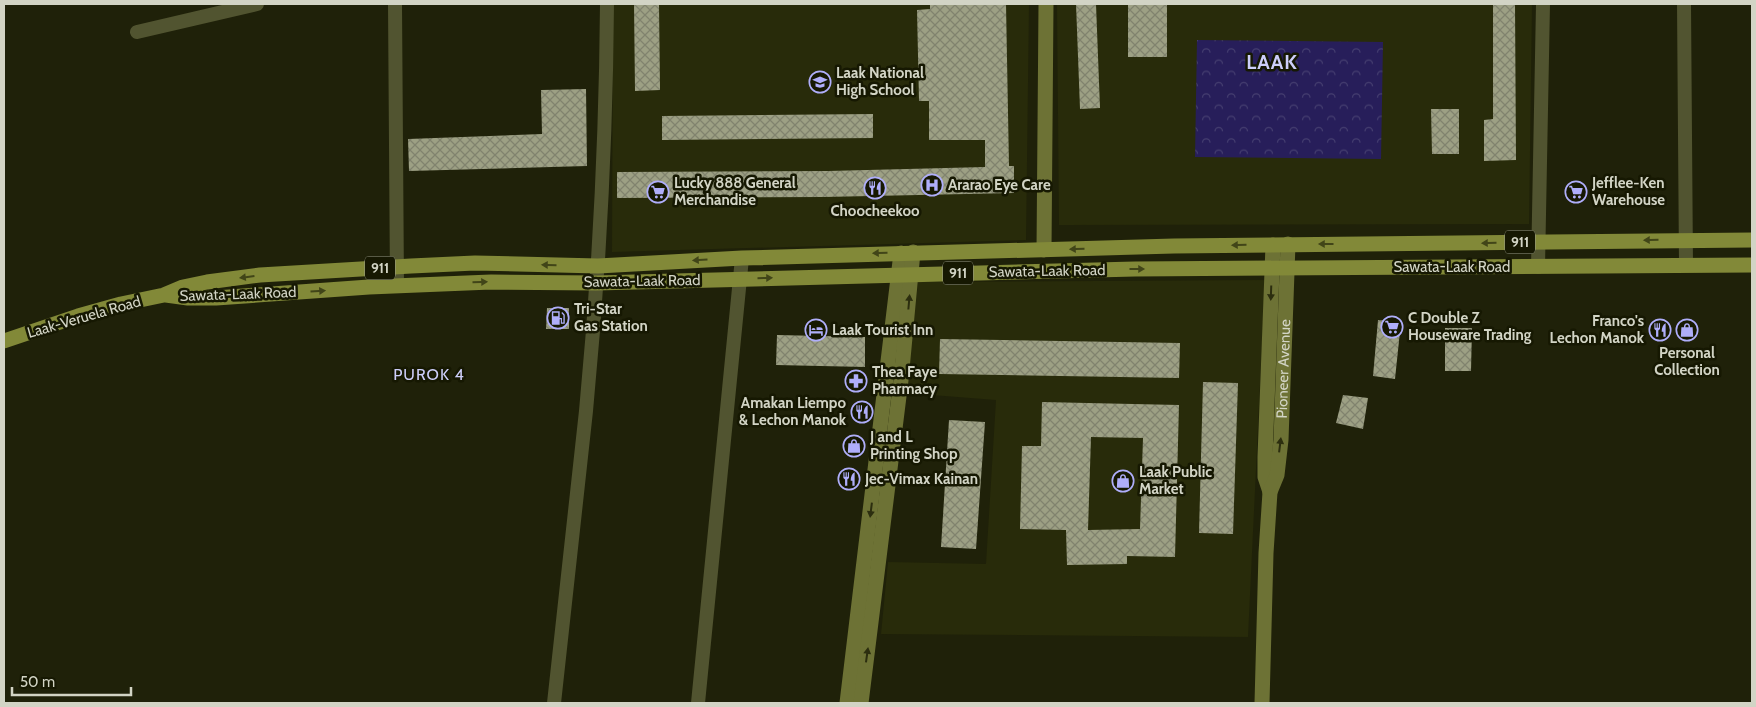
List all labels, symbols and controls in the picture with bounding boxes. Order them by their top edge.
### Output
district label: LAAK [1246,50,1298,74]
place label: Laak National High School [836,64,924,99]
school or university icon: Laak National High School [808,70,832,94]
hospital icon: Ararao Eye Care [920,173,944,197]
place label: Lucky 888 General Merchandise [674,174,796,209]
place label: Jefflee-Ken Warehouse [1591,174,1665,209]
restaurant icon: Choocheekoo [863,176,887,200]
place label: Ararao Eye Care [948,176,1051,194]
supermarket icon: Lucky 888 General Merchandise [646,180,670,204]
supermarket icon: Jefflee-Ken Warehouse [1564,180,1588,204]
place label: Choocheekoo [830,202,920,220]
road number: 911 [1505,230,1535,253]
one-way arrow [1643,236,1659,244]
one-way arrow [1480,239,1496,247]
one-way arrow [1318,240,1334,248]
one-way arrow [1231,241,1247,249]
one-way arrow [1069,246,1085,254]
one-way arrow [871,250,887,258]
road number: 911 [365,256,395,280]
one-way arrow [691,257,707,265]
street label: Sawata-Laak Road [1394,258,1510,276]
one-way arrow [541,261,557,269]
street label: Sawata-Laak Road [988,261,1106,281]
road number: 911 [943,262,973,284]
one-way arrow [1129,265,1145,273]
street label: Sawata-Laak Road [583,271,701,291]
one-way arrow [239,273,255,281]
one-way arrow [757,274,773,282]
one-way arrow [472,278,488,286]
street label: Sawata-Laak Road [179,283,297,305]
one-way arrow [310,286,326,294]
one-way arrow [1267,286,1275,302]
street label: Laak-Veruela Road [25,292,143,342]
one-way arrow [905,294,913,310]
place label: Tri-Star Gas Station [574,300,648,335]
fuel station icon: Tri-Star Gas Station [546,306,570,330]
place label: C Double Z Houseware Trading [1408,309,1532,344]
place label: Franco's Lechon Manok [1550,312,1645,347]
supermarket icon: C Double Z Houseware Trading [1380,315,1404,339]
hotel icon: Laak Tourist Inn [804,318,828,342]
restaurant icon: Franco's Lechon Manok [1648,318,1672,342]
shop icon: Personal Collection [1675,318,1699,342]
street label: Pioneer Avenue [1273,319,1294,419]
place label: Laak Tourist Inn [832,321,933,339]
place label: Personal Collection [1654,344,1720,379]
place label: Thea Faye Pharmacy [872,363,938,398]
district label: PUROK 4 [393,365,465,384]
pharmacy icon: Thea Faye Pharmacy [844,369,868,393]
place label: Amakan Liempo & Lechon Manok [739,394,847,429]
restaurant icon: Amakan Liempo & Lechon Manok [850,400,874,424]
place label: J and L Printing Shop [869,428,958,463]
shop icon: J and L Printing Shop [842,434,866,458]
one-way arrow [1276,437,1284,453]
place label: Laak Public Market [1139,463,1212,498]
restaurant icon: Jec-Vimax Kainan [837,467,861,491]
shop icon: Laak Public Market [1111,469,1135,493]
place label: Jec-Vimax Kainan [864,470,978,488]
one-way arrow [867,502,875,518]
one-way arrow [863,647,871,663]
scale bar [12,664,131,696]
text: 50 m [20,673,55,691]

